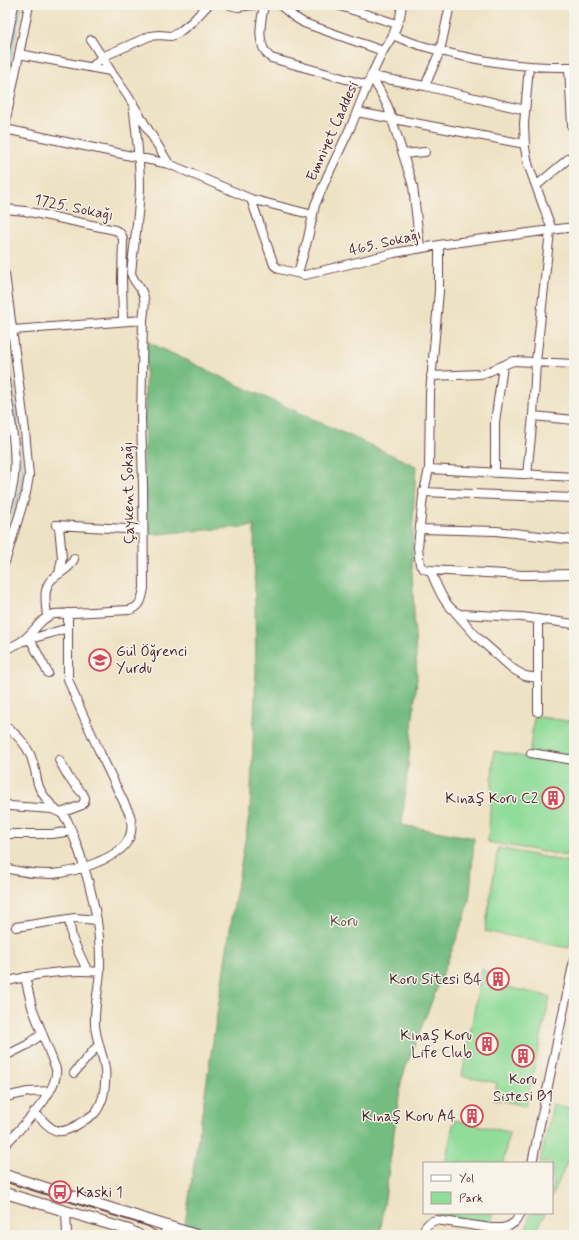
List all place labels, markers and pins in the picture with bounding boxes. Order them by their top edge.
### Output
place label: Gül Öğrenci Yurdu [116,642,187,679]
school or university icon: Gül Öğrenci Yurdu [87,647,113,673]
building icon: Kınaş Koru C2 [540,785,566,811]
place label: Kınaş Koru C2 [445,789,538,809]
building icon: Koru Sitesi B4 [485,966,511,992]
place label: Koru Sitesi B4 [389,970,482,990]
place label: Kınaş Koru Life Club [400,1026,472,1063]
building icon: Kınaş Koru Life Club [474,1031,500,1057]
building icon: Koru Sistesi B1 [510,1043,536,1069]
place label: Koru Sistesi B1 [493,1070,553,1107]
building icon: Kınaş Koru A4 [459,1103,485,1129]
place label: Kınaş Koru A4 [362,1107,456,1127]
bus stop icon: Kaski 1 [47,1179,73,1205]
place label: Kaski 1 [76,1183,123,1203]

